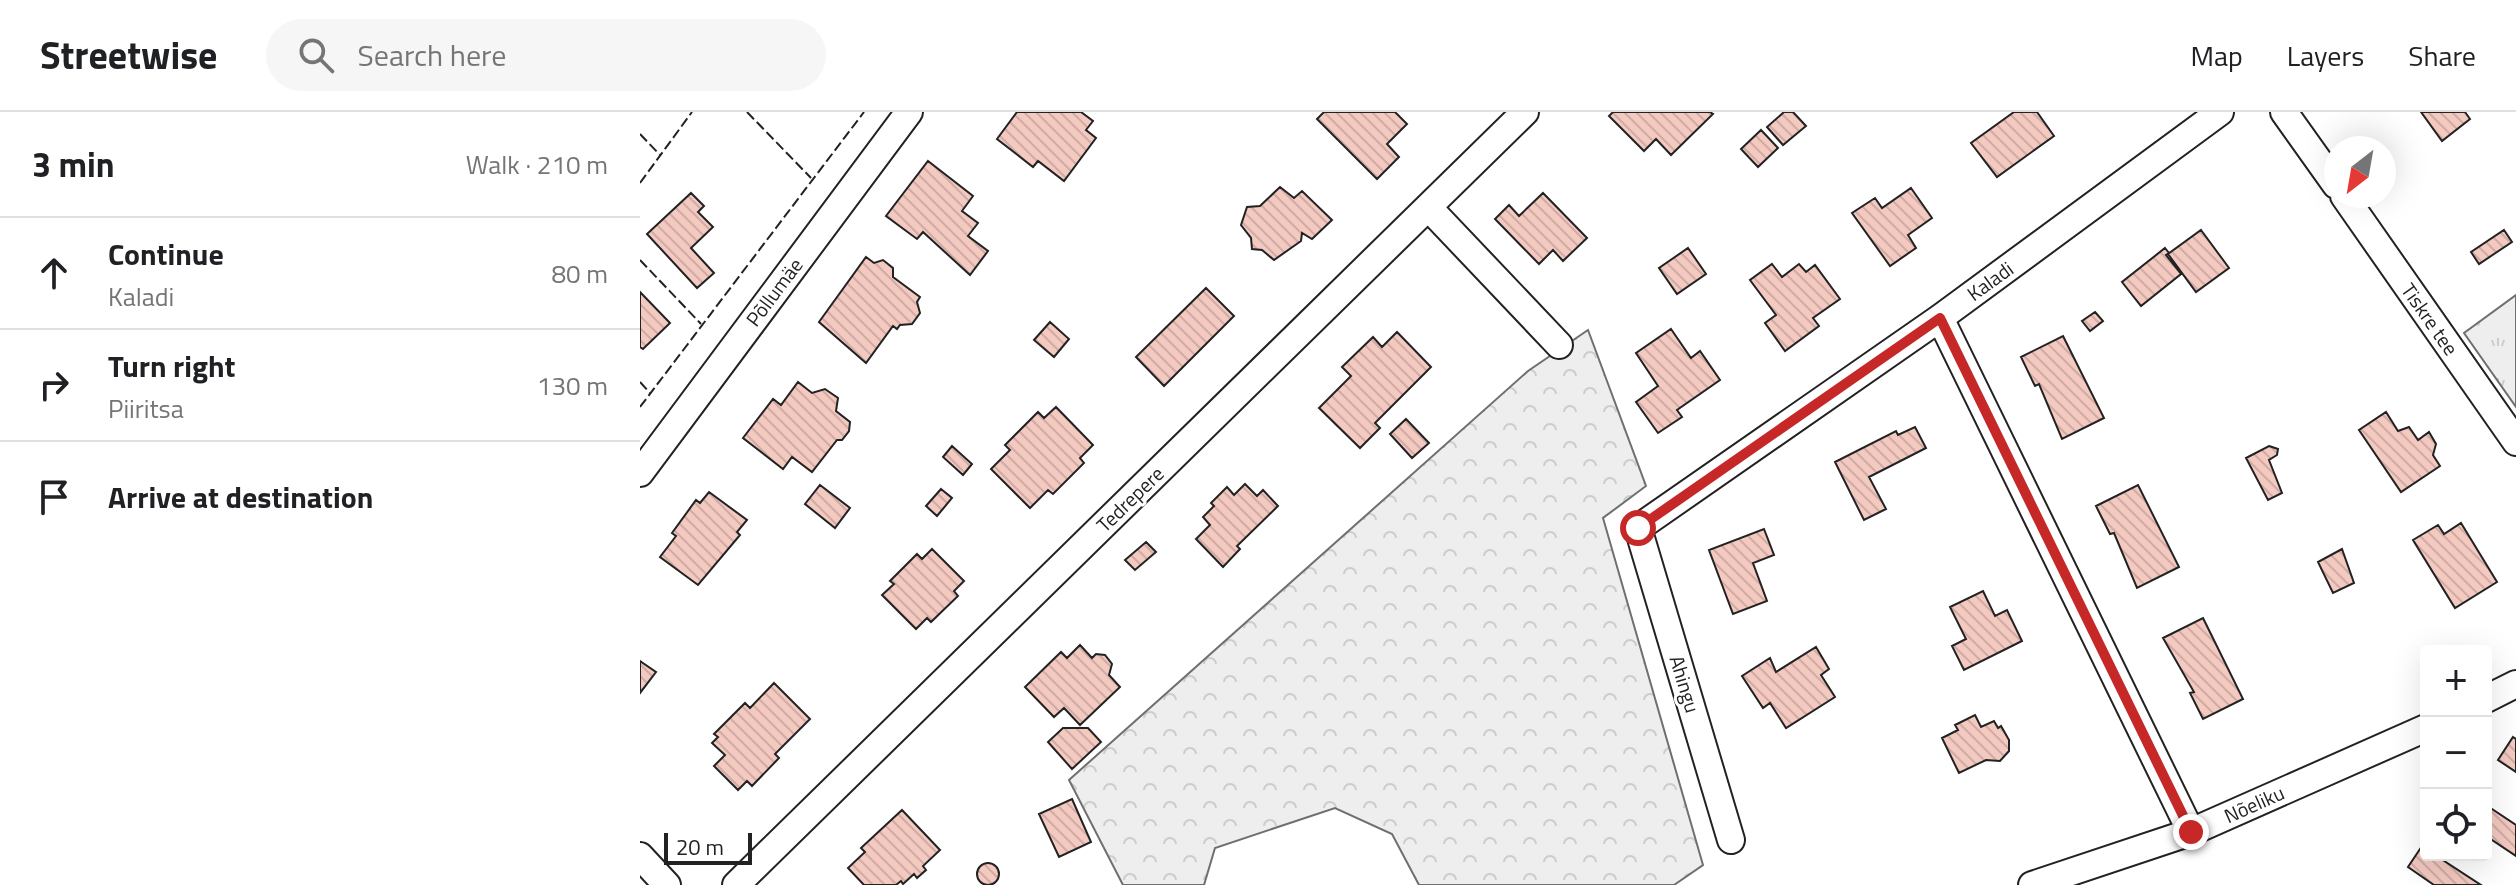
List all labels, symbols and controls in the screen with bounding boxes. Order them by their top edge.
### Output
search box [266,19,826,91]
text: Streetwise [40,26,218,84]
text: Search here [358,32,506,78]
icon: search [294,33,338,77]
text: Map [2190,34,2243,77]
text: Layers [2287,34,2364,77]
text: Share [2408,34,2476,77]
north arrow [2324,136,2396,208]
text: 3 min [32,138,115,190]
text: Walk · 210 m [466,145,608,184]
text: Continue [108,231,224,277]
icon: ahead [32,251,76,295]
street label: Põllumäe [738,251,810,333]
street label: Kaladi [1960,253,2020,309]
text: 80 m [551,254,608,293]
street label: Tiskre tee [2394,276,2466,362]
text: Kaladi [108,277,174,316]
text: Turn right [108,343,236,389]
icon: right [32,363,76,407]
text: 130 m [537,366,608,405]
text: Piiritsa [108,389,184,428]
street label: Tedrepere [1089,459,1171,539]
text: Arrive at destination [108,474,373,520]
icon: arrive [32,475,76,519]
route start [1620,510,1656,546]
map controls [2420,645,2492,861]
button: + [2420,645,2492,717]
street label: Ahingu [1662,651,1708,717]
button: − [2420,717,2492,789]
street label: Nõeliku [2219,777,2289,831]
button: locate [2420,789,2492,861]
route end [2173,814,2209,850]
scale bar [664,829,752,865]
text: 20 m [676,830,724,864]

